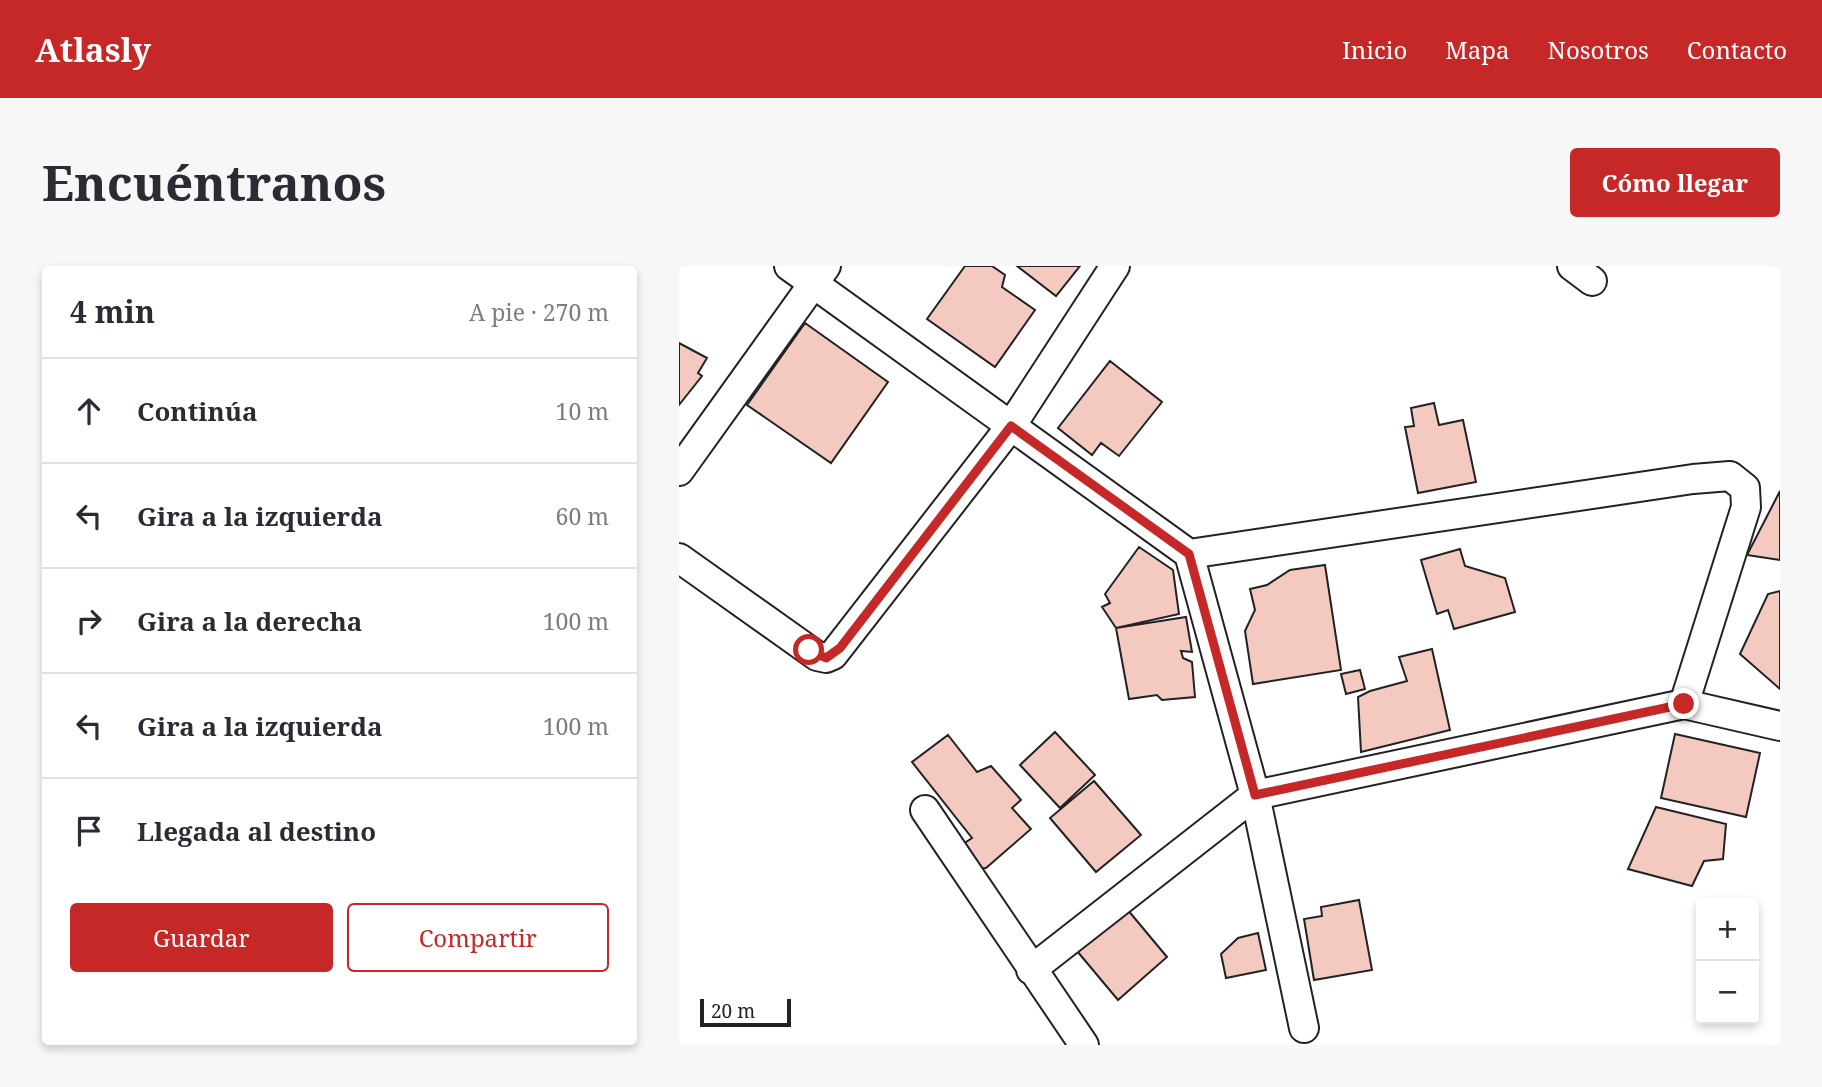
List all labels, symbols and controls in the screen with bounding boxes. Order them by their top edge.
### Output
text: Atlasly [35,27,151,72]
text: Inicio [1342,33,1407,66]
text: Mapa [1445,33,1510,66]
text: Nosotros [1548,33,1649,66]
text: Contacto [1687,33,1787,66]
button: Cómo llegar [1570,148,1780,217]
text: Encuéntranos [42,149,386,215]
text: 4 min [70,291,155,332]
text: A pie · 270 m [469,296,609,328]
icon: ahead [70,392,108,430]
text: Continúa [137,393,258,429]
text: 10 m [556,395,609,427]
icon: left [70,497,108,535]
text: Gira a la izquierda [137,498,383,534]
text: 60 m [556,500,609,532]
icon: right [70,602,108,640]
text: Gira a la derecha [137,603,362,639]
text: 100 m [543,605,609,637]
route start [793,634,824,665]
route end [1668,688,1699,719]
icon: left [70,707,108,745]
text: Gira a la izquierda [137,708,383,744]
text: 100 m [543,710,609,742]
icon: arrive [70,812,108,850]
text: Llegada al destino [137,813,376,849]
map controls [1696,898,1759,1024]
button: + [1696,898,1759,961]
button: Guardar [70,903,333,972]
button: Compartir [347,903,609,972]
button: − [1696,961,1759,1024]
scale bar [700,996,791,1028]
text: 20 m [711,998,755,1024]

